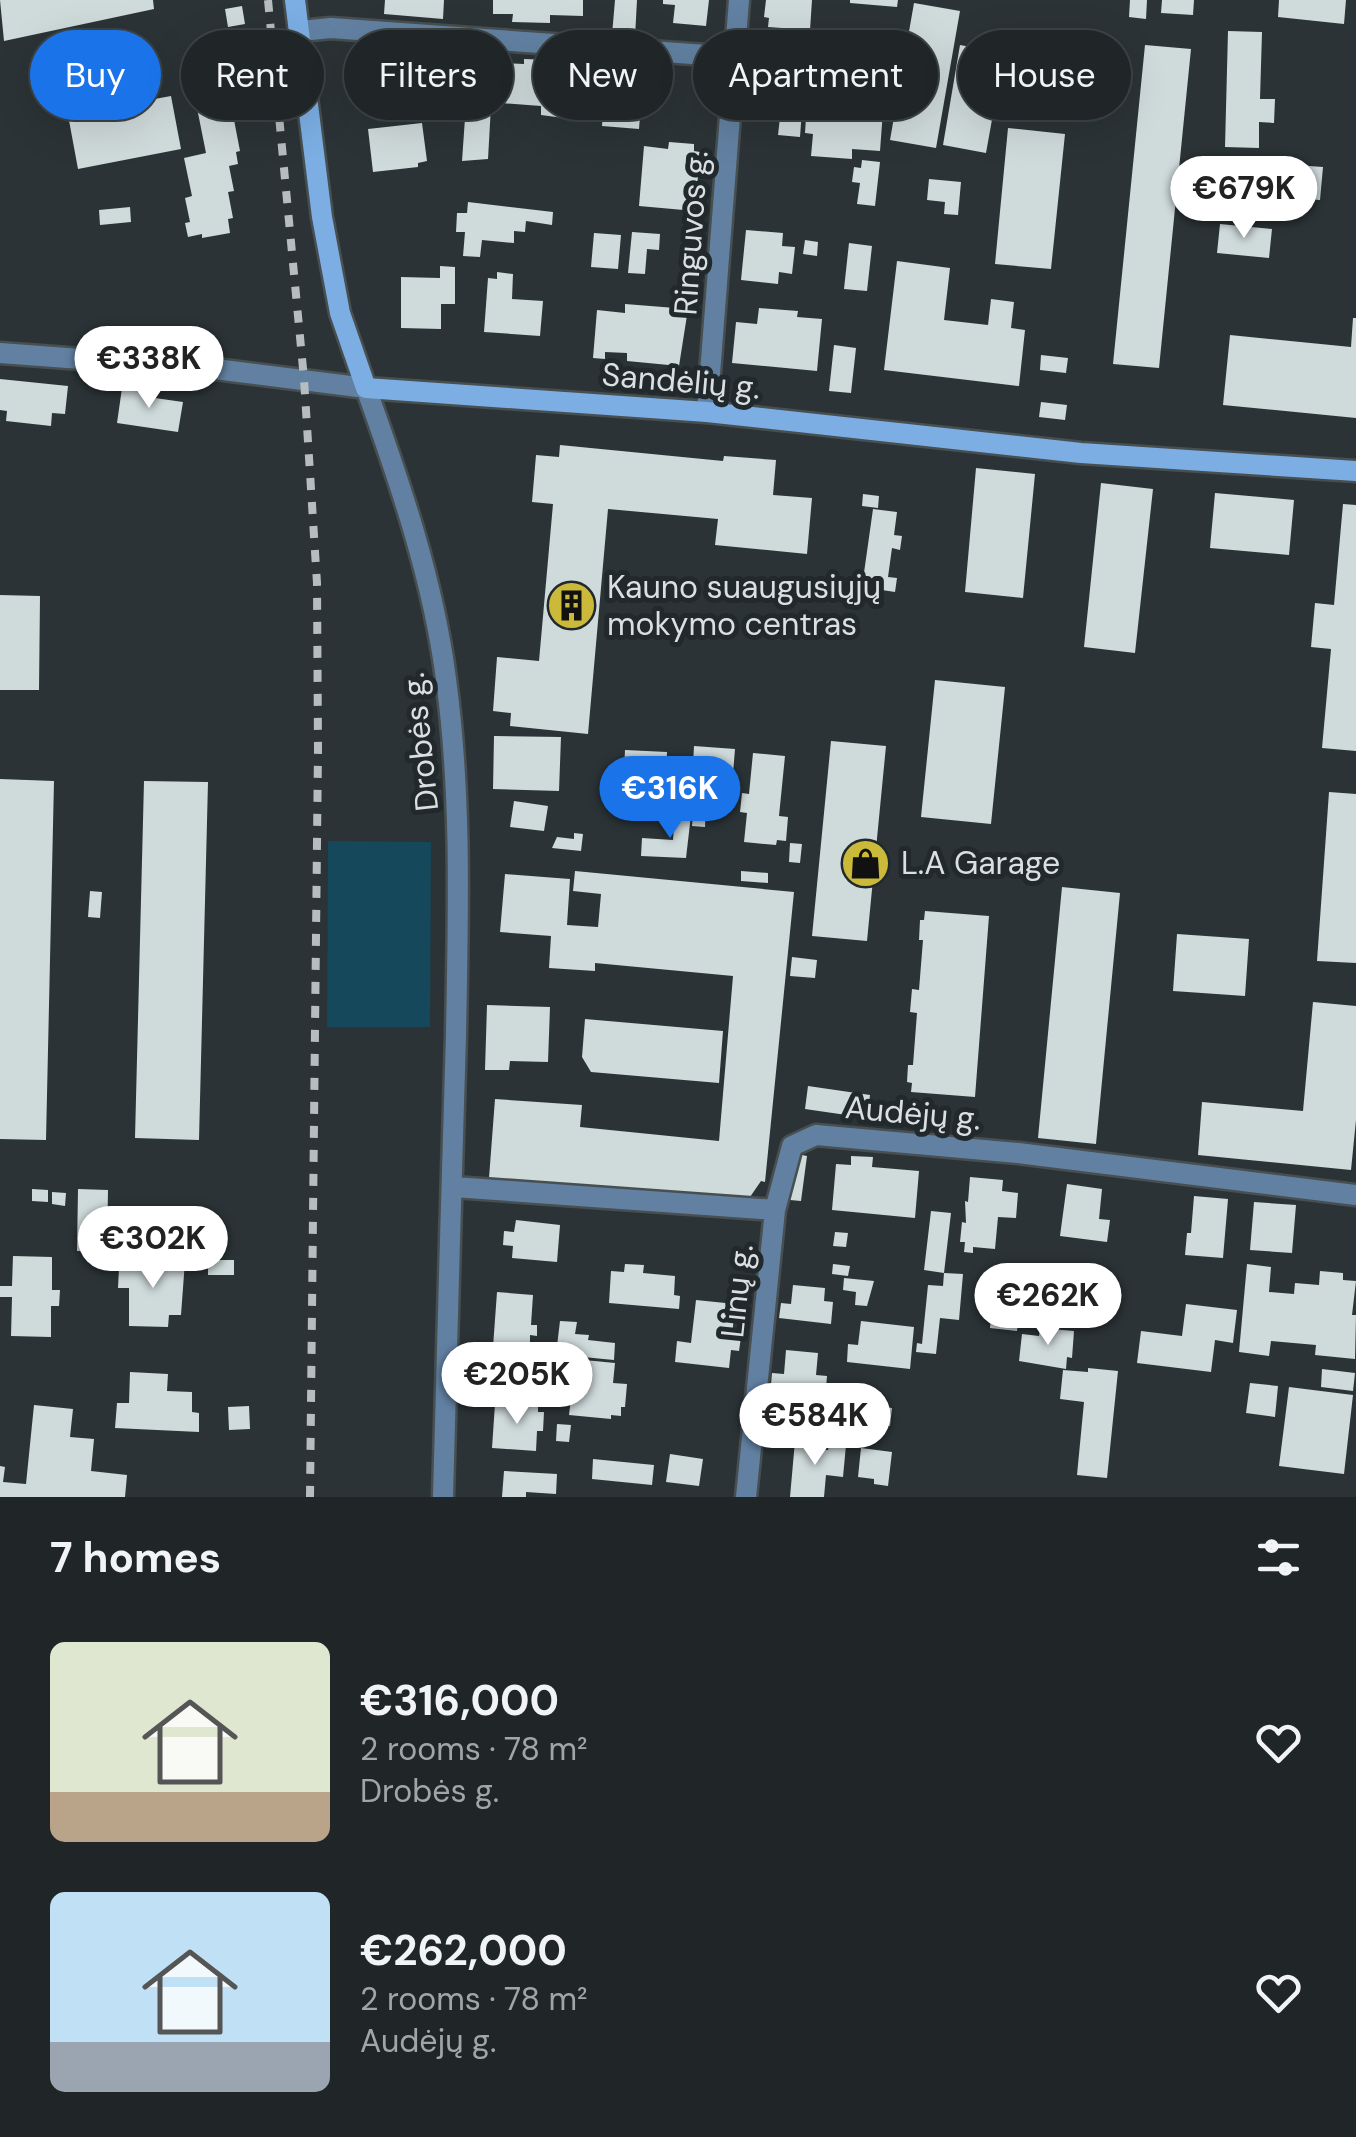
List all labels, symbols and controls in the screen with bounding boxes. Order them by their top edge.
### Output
chip: Buy [30,30,161,120]
chip: Rent [181,30,324,120]
chip: Filters [344,30,513,120]
chip: New [533,30,673,120]
chip: Apartment [693,30,938,120]
chip: House [958,30,1131,120]
street label: Ringuvos g. [664,149,718,317]
pin: €679K [1174,156,1314,241]
text: €679K [1192,167,1296,209]
pin: €338K [79,326,219,411]
text: €338K [96,337,202,379]
street label: Sandėlių g. [600,353,762,409]
place label: Kauno suaugusiųjų mokymo centras [607,566,881,645]
building icon: Kauno suaugusiųjų mokymo centras [546,579,598,631]
street label: Drobės g. [392,671,448,813]
pin: €316K [600,756,740,841]
text: €316K [621,767,719,809]
shop icon: L.A Garage [840,837,892,889]
place label: L.A Garage [901,842,1060,884]
street label: Audėjų g. [843,1086,983,1140]
pin: €302K [83,1206,223,1291]
text: €302K [100,1217,206,1259]
street label: Linų g. [711,1242,763,1340]
pin: €262K [978,1263,1118,1348]
text: €262K [996,1274,1100,1316]
pin: €205K [447,1342,587,1427]
text: €205K [464,1353,570,1395]
pin: €584K [745,1383,885,1468]
text: €584K [761,1394,869,1436]
text: 7 homes [50,1530,221,1585]
icon: filters [1251,1530,1306,1585]
text: €316,000 [360,1673,559,1728]
icon: home [130,1682,250,1802]
icon: heart [1251,1715,1306,1770]
text: 2 rooms · 78 m² [360,1728,588,1770]
text: Drobės g. [360,1770,499,1812]
text: €262,000 [360,1923,567,1978]
icon: home [130,1932,250,2052]
icon: heart [1251,1965,1306,2020]
text: 2 rooms · 78 m² [360,1978,588,2020]
text: Audėjų g. [360,2020,496,2062]

